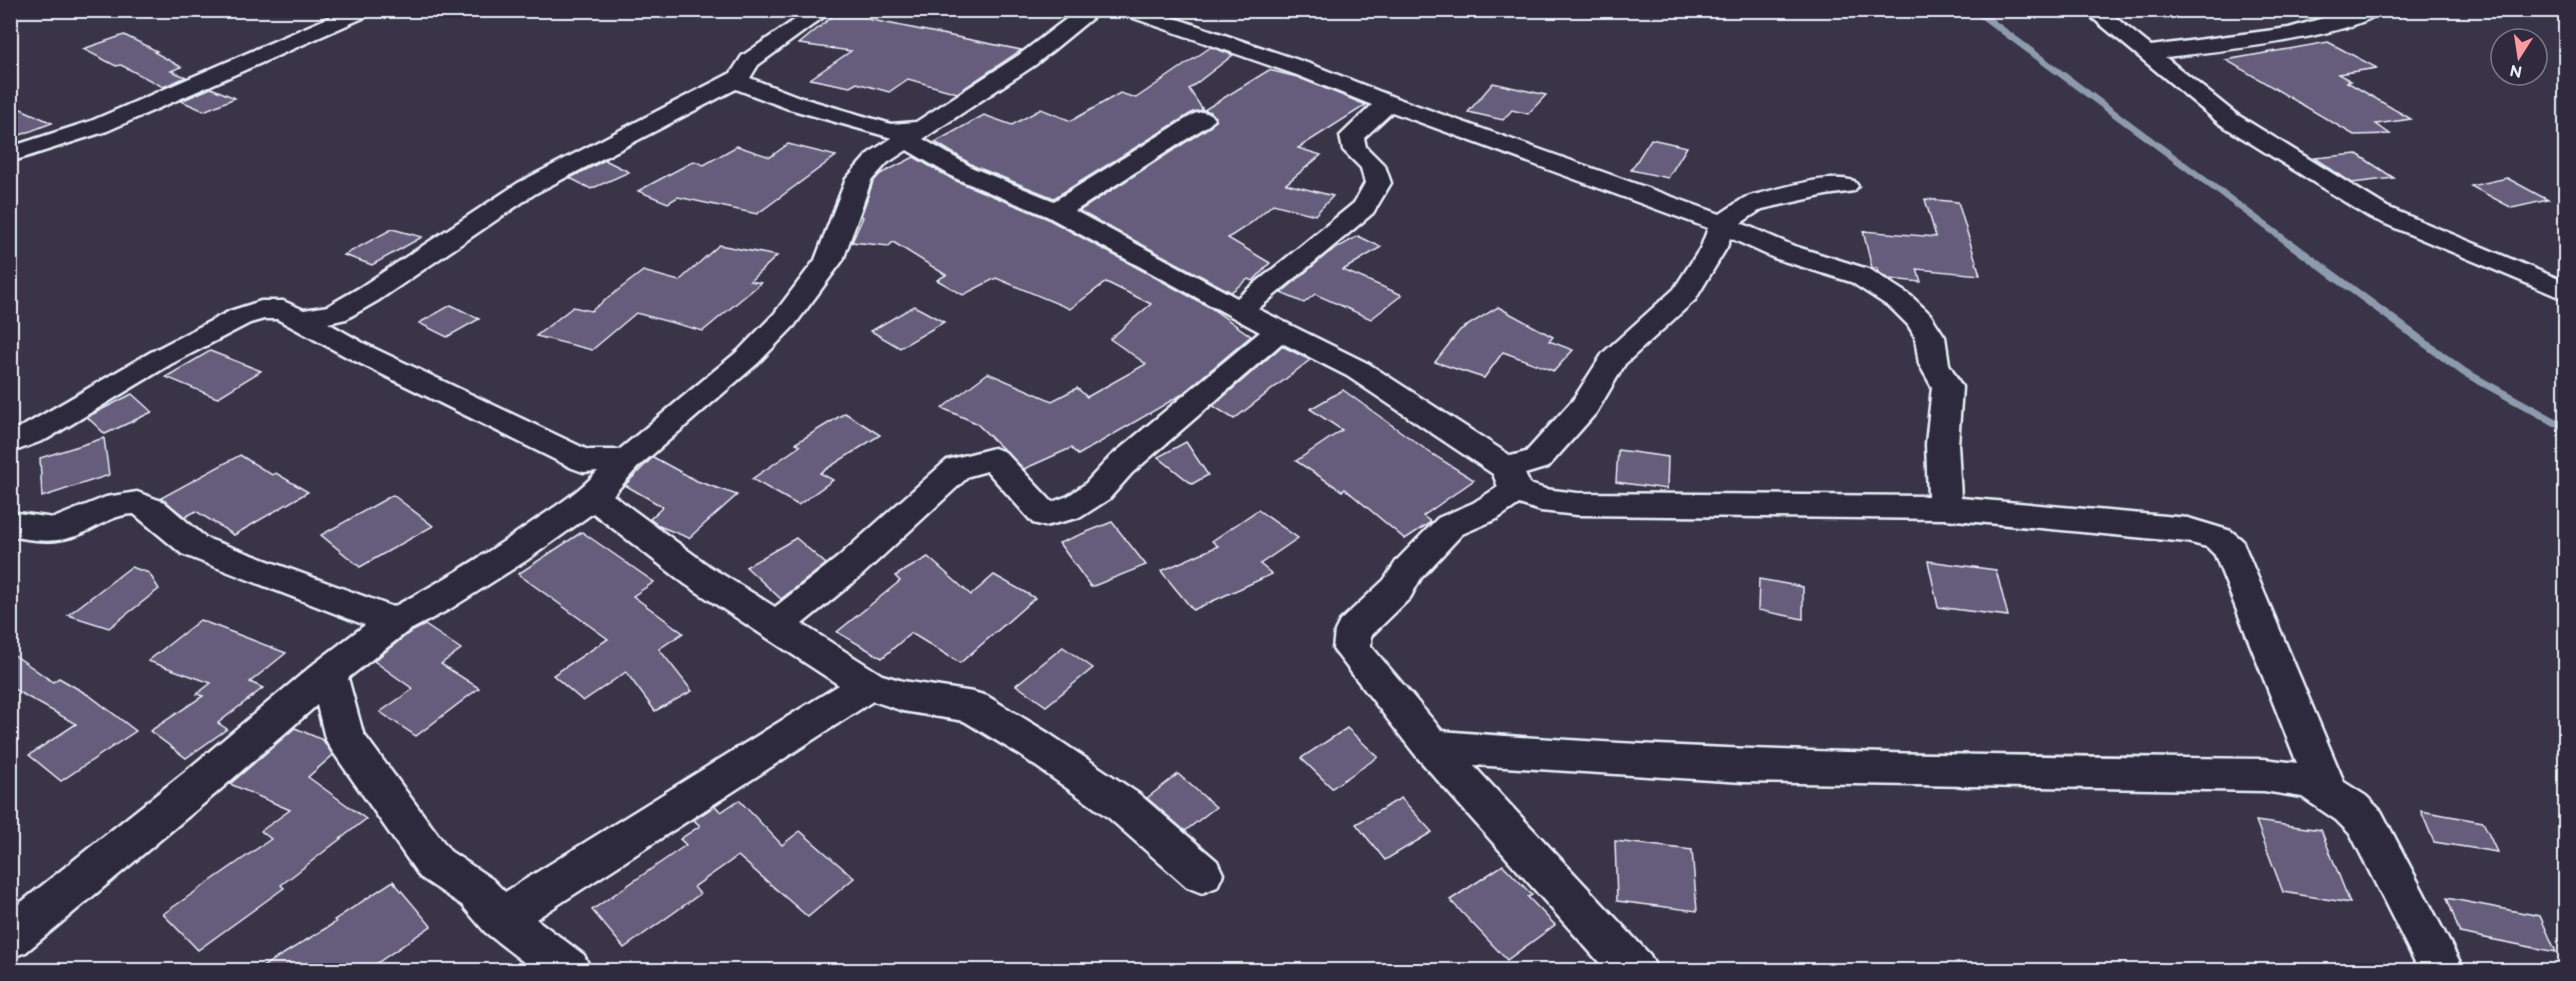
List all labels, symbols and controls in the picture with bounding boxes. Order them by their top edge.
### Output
north arrow [2489,27,2549,87]
text: N [2508,60,2524,81]

